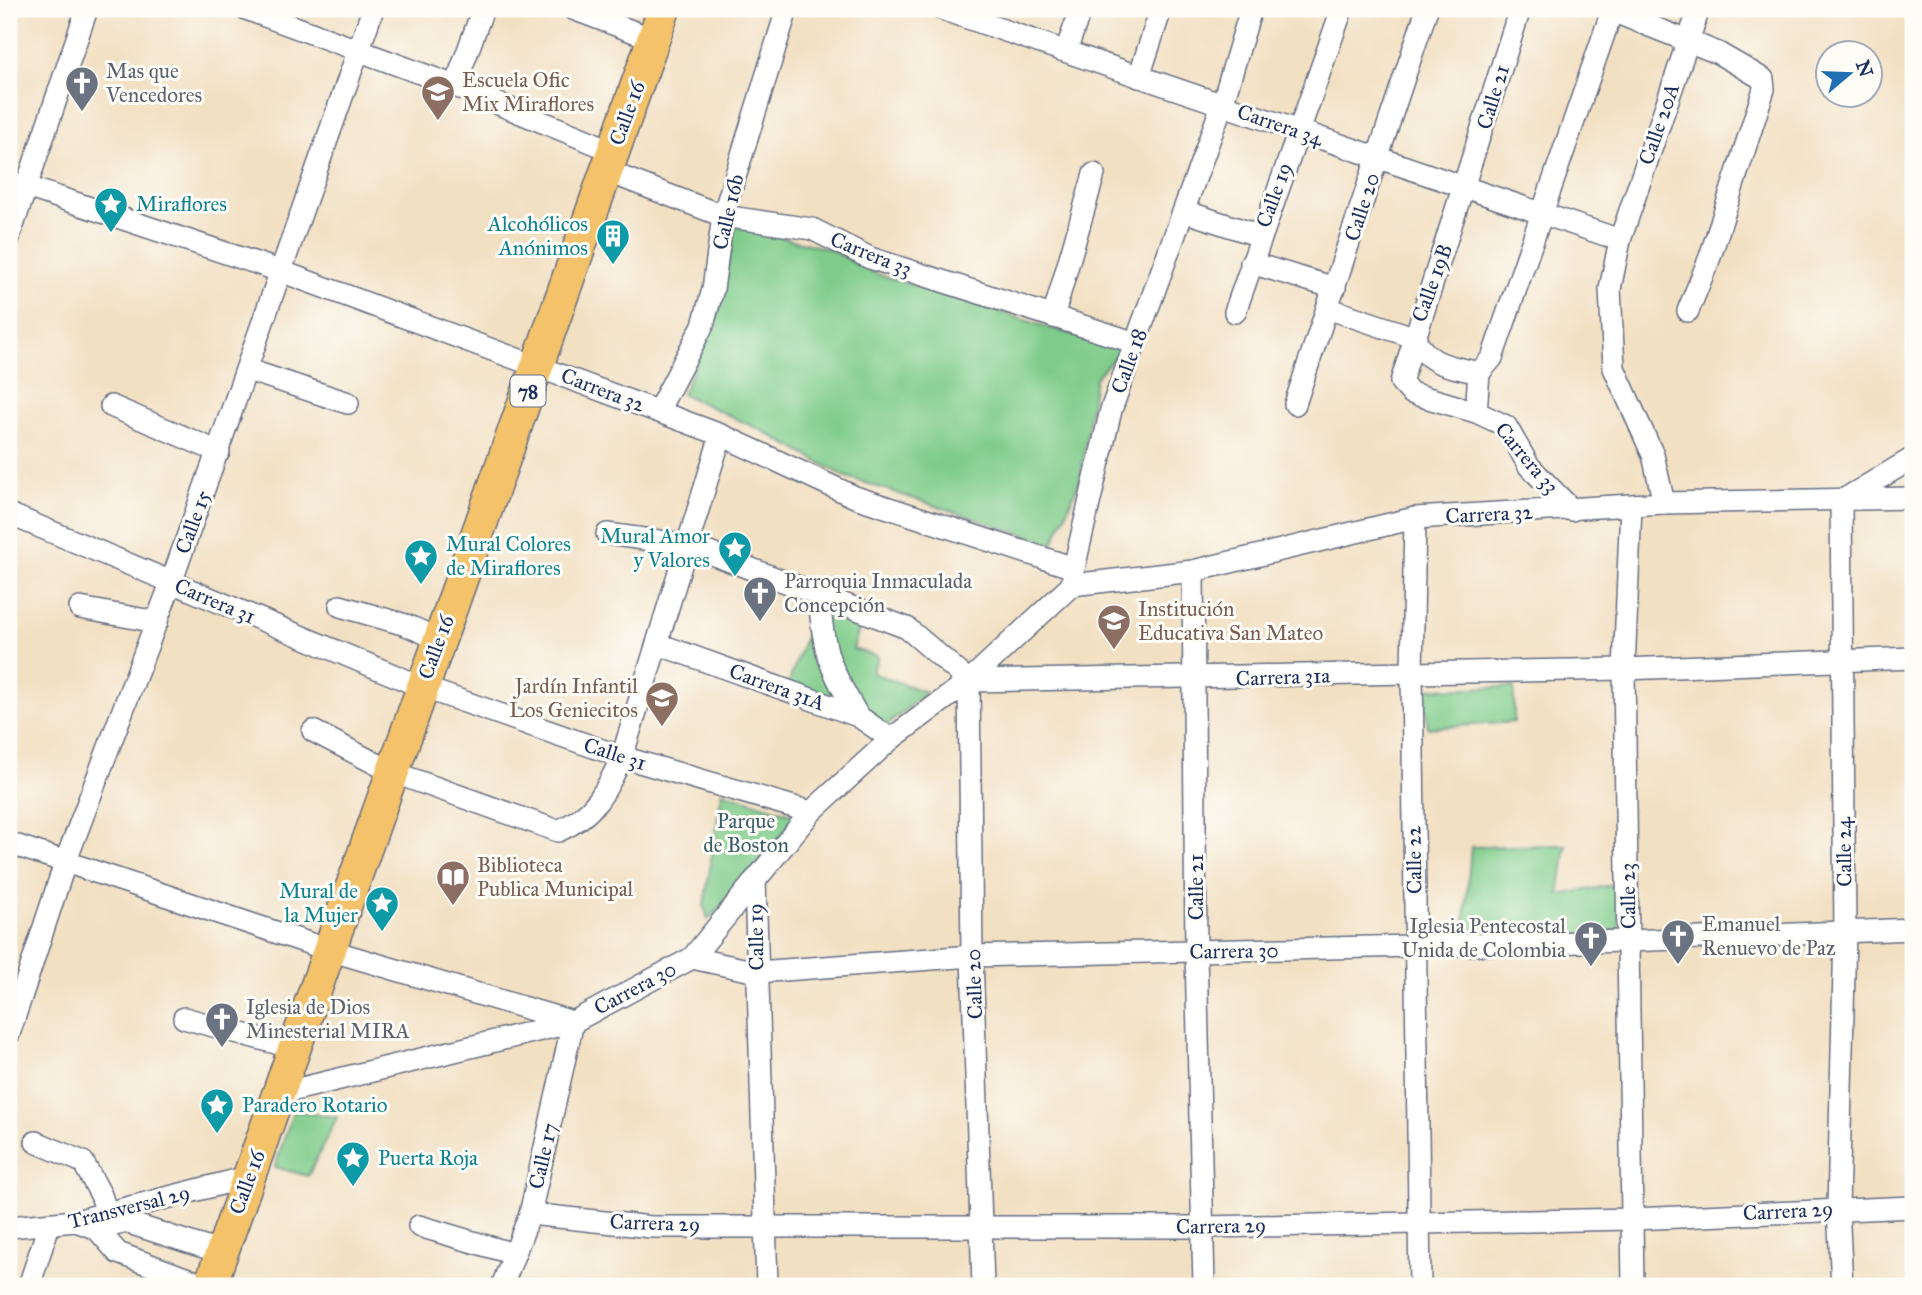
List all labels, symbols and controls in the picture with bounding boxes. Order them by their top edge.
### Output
north arrow [1814,38,1884,108]
text: N [1851,57,1878,80]
place label: Mas que Vencedores [105,58,202,108]
street label: Calle 21 [1471,61,1515,133]
church icon: Mas que Vencedores [63,64,101,113]
place label: Escuela Ofic Mix Miraflores [462,67,594,117]
school or university icon: Escuela Ofic Mix Miraflores [419,73,457,122]
street label: Calle 16 [603,76,651,149]
street label: Calle 20A [1633,80,1685,168]
street label: Carrera 34 [1234,98,1327,152]
street label: Calle 19 [1250,159,1298,231]
street label: Calle 20 [1339,170,1385,244]
street label: Calle 16b [707,172,749,252]
place icon: Miraflores [92,185,130,234]
place label: Miraflores [136,191,227,217]
place label: Alcohólicos Anónimos [487,211,588,261]
building icon: Alcohólicos Anónimos [594,217,632,266]
street label: Carrera 33 [826,226,916,282]
street label: Calle 19B [1406,240,1458,326]
street label: Calle 18 [1105,325,1153,397]
street label: Carrera 32 [557,362,649,418]
road number: 78 [510,376,546,406]
street label: Carrera 33 [1490,417,1564,499]
street label: Calle 15 [170,486,217,557]
street label: Carrera 32 [1445,499,1534,529]
place label: Mural Amor y Valores [600,523,710,573]
place icon: Mural Amor y Valores [716,529,754,578]
place label: Mural Colores de Miraflores [446,531,571,581]
place icon: Mural Colores de Miraflores [402,537,440,586]
place label: Parroquia Inmaculada Concepción [784,568,972,618]
street label: Carrera 31 [171,572,259,630]
church icon: Parroquia Inmaculada Concepción [741,574,779,623]
place label: Institución Educativa San Mateo [1138,596,1323,646]
school or university icon: Institución Educativa San Mateo [1095,602,1133,651]
street label: Calle 16 [412,610,460,683]
street label: Carrera 31A [726,658,828,716]
street label: Carrera 31a [1235,662,1331,692]
place label: Jardín Infantil Los Geniecitos [509,673,638,723]
school or university icon: Jardín Infantil Los Geniecitos [643,679,681,728]
street label: Calle 31 [580,732,650,776]
park label: Parque de Boston [703,808,789,858]
street label: Calle 24 [1830,816,1858,887]
street label: Calle 22 [1400,825,1428,894]
place label: Biblioteca Publica Municipal [477,852,634,902]
street label: Calle 21 [1183,854,1209,920]
library icon: Biblioteca Publica Municipal [434,858,472,907]
street label: Calle 23 [1614,863,1642,929]
place label: Mural de la Mujer [279,878,358,928]
place icon: Mural de la Mujer [363,884,401,933]
street label: Calle 19 [742,903,770,971]
place label: Emanuel Renuevo de Paz [1702,911,1836,961]
place label: Iglesia Pentecostal Unida de Colombia [1402,913,1566,963]
church icon: Emanuel Renuevo de Paz [1659,917,1697,966]
church icon: Iglesia Pentecostal Unida de Colombia [1572,919,1610,968]
street label: Carrera 30 [1189,937,1279,965]
street label: Calle 20 [960,948,988,1020]
street label: Carrera 30 [589,956,681,1020]
place label: Iglesia de Dios Minesterial MIRA [246,994,410,1044]
church icon: Iglesia de Dios Minesterial MIRA [203,1000,241,1049]
place icon: Paradero Rotario [198,1086,236,1135]
place label: Paradero Rotario [242,1092,388,1118]
street label: Calle 17 [523,1120,563,1192]
place icon: Puerta Roja [334,1139,372,1188]
street label: Calle 16 [223,1145,271,1218]
place label: Puerta Roja [378,1145,478,1171]
street label: Transversal 29 [65,1179,193,1235]
street label: Carrera 29 [1742,1196,1834,1226]
street label: Carrera 29 [609,1208,701,1238]
street label: Carrera 29 [1176,1212,1266,1240]

